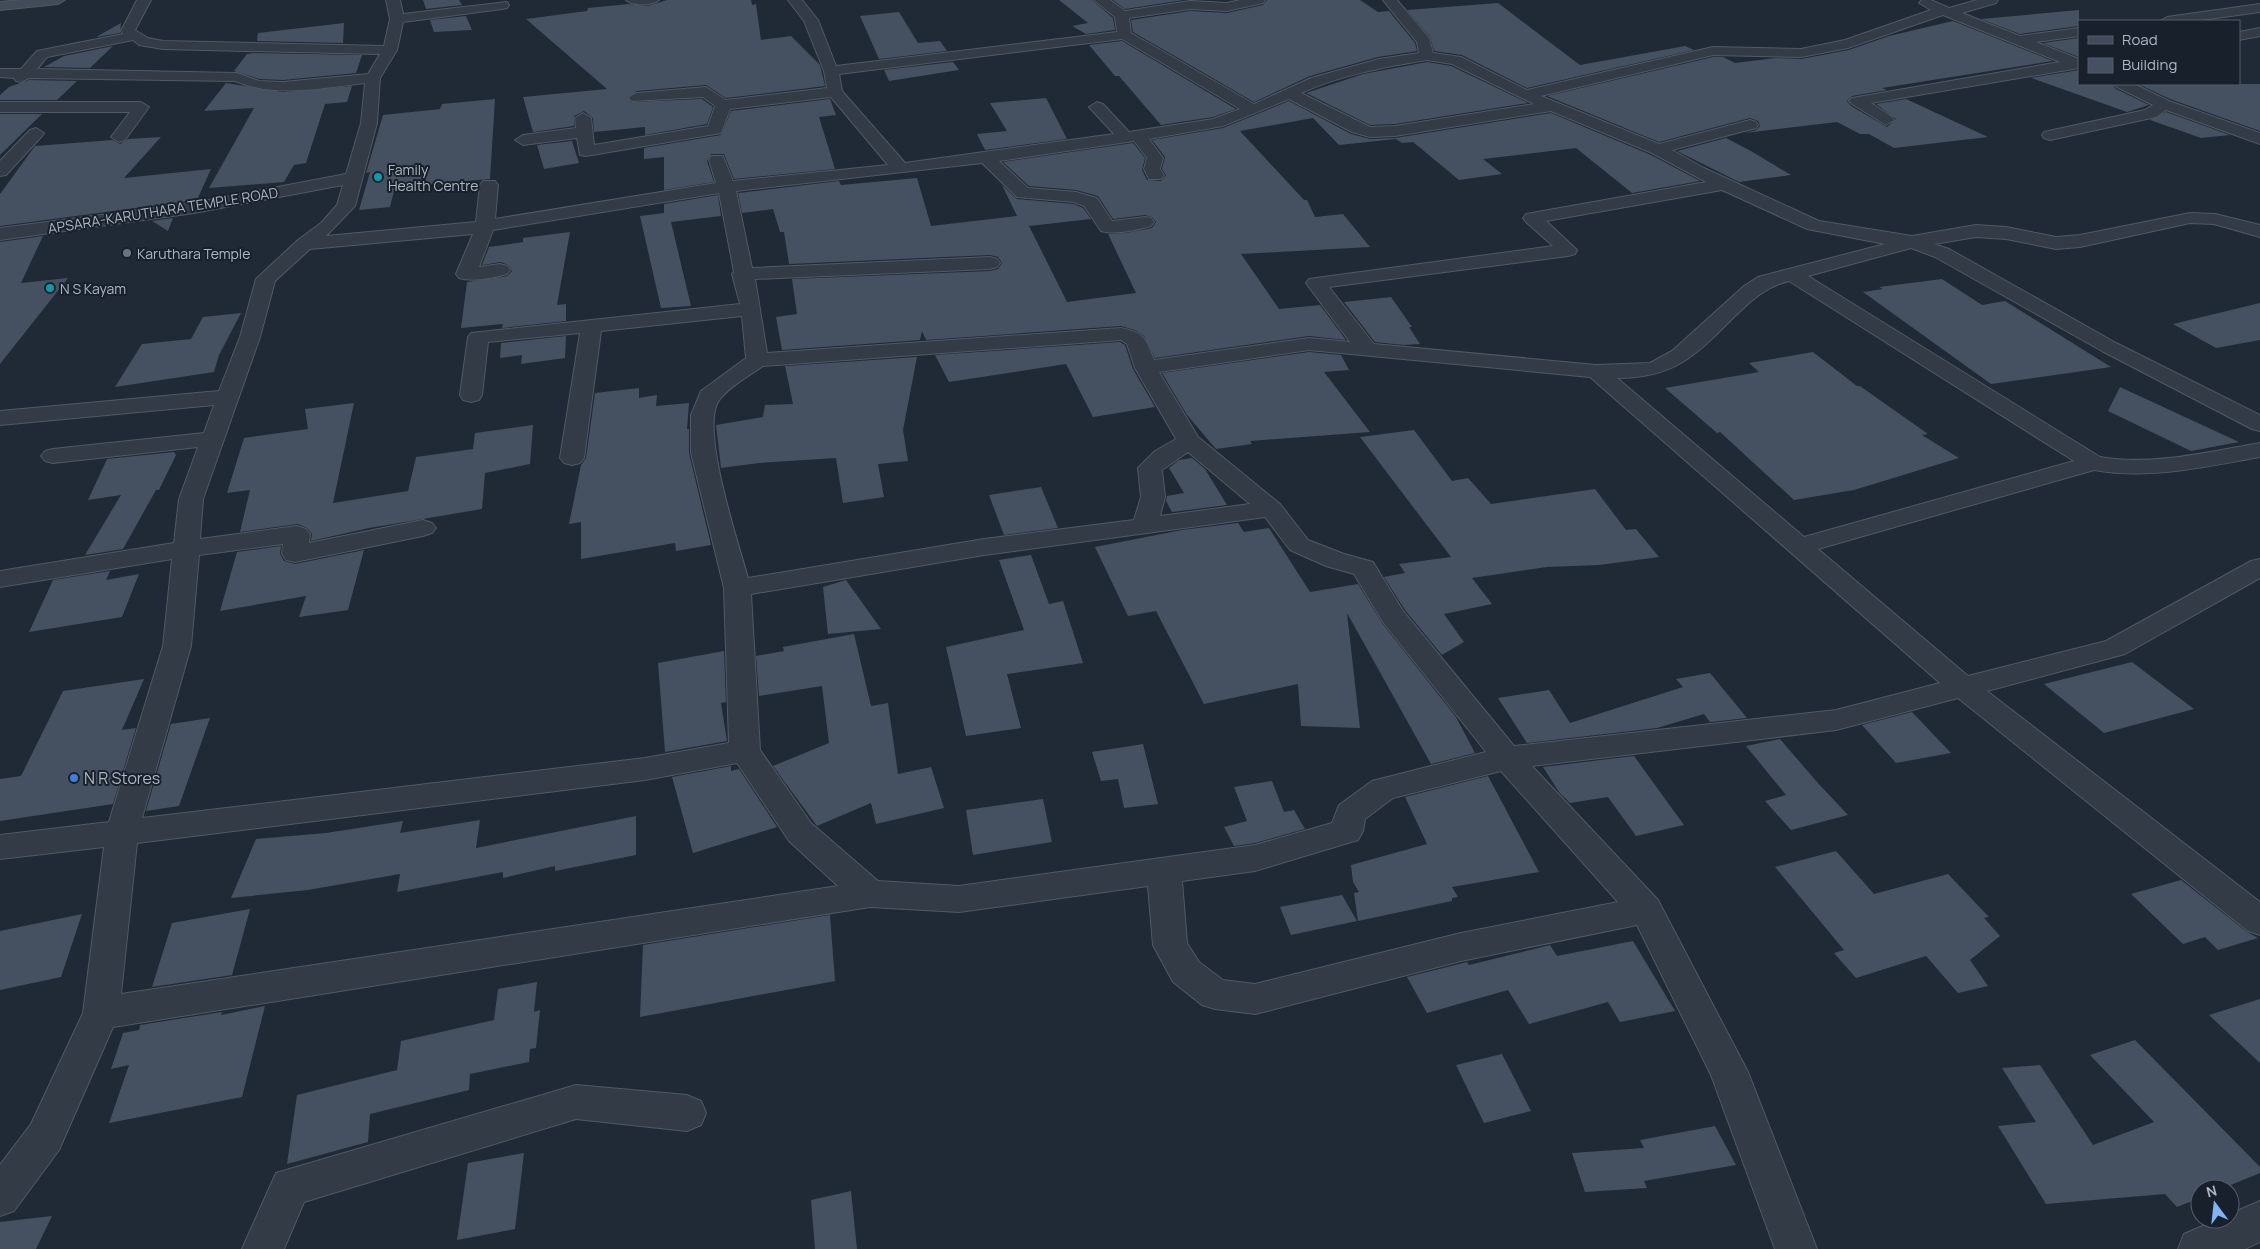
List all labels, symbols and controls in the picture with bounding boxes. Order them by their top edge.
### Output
legend [2078,20,2240,85]
text: Road [2122,29,2158,50]
text: Building [2122,54,2177,75]
place label: Family Health Centre [388,160,478,195]
marker: Family Health Centre [372,171,384,183]
street label: APSARA-KARUTHARA TEMPLE ROAD [46,182,280,238]
place label: Karuthara Temple [137,244,250,263]
marker: Karuthara Temple [121,247,133,259]
place label: N S Kayam [60,279,126,298]
marker: N S Kayam [44,282,56,294]
place label: N R Stores [84,767,160,789]
marker: N R Stores [68,772,80,784]
north arrow [2190,1179,2240,1229]
text: N [2204,1180,2219,1201]

